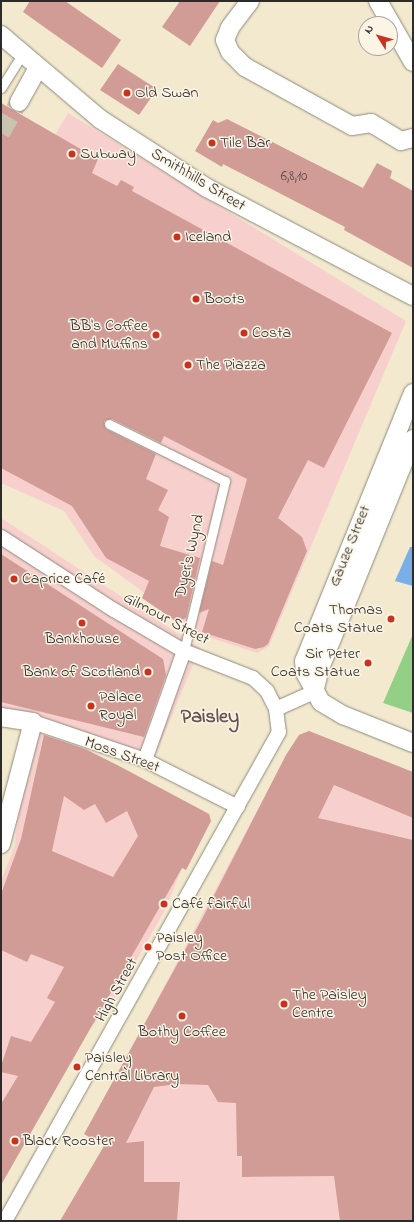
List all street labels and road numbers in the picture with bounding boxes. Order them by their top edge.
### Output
street label: Smithhills Street [147,144,249,216]
street label: Gauze Street [325,503,375,589]
street label: Dyer's Wynd [171,513,209,599]
street label: Gilmour Street [120,588,212,650]
street label: Moss Street [82,733,162,777]
street label: High Street [91,954,143,1026]

